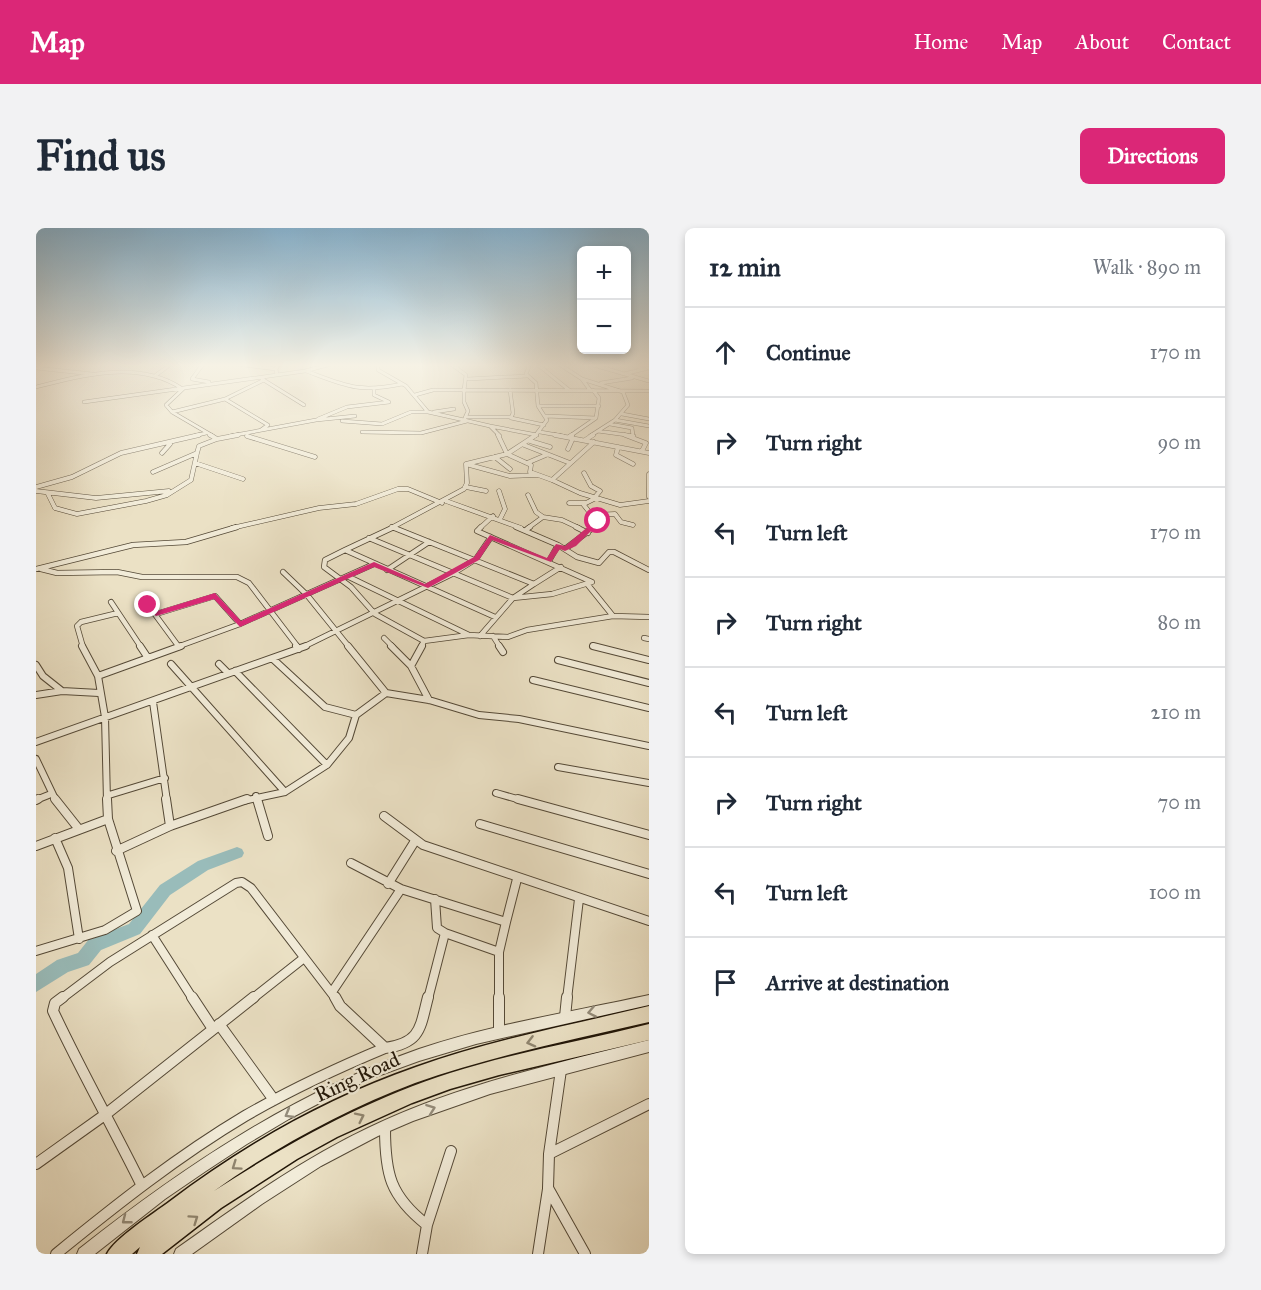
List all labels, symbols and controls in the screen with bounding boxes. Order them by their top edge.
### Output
text: Map [30,25,85,60]
text: Home [913,29,968,55]
text: Map [1001,29,1042,55]
text: About [1075,29,1129,55]
text: Contact [1162,29,1231,55]
button: Directions [1080,128,1225,184]
text: Find us [36,130,166,182]
map controls [577,246,631,354]
button: + [577,246,631,300]
text: 12 min [709,251,781,283]
text: Walk · 890 m [1093,255,1201,279]
button: − [577,300,631,354]
icon: ahead [709,336,742,369]
text: Continue [766,339,851,366]
text: 170 m [1150,340,1201,364]
icon: right [709,426,742,459]
text: Turn right [766,429,862,456]
text: 90 m [1158,430,1201,454]
route start [584,507,610,533]
icon: left [709,516,742,549]
text: Turn left [766,519,848,546]
text: 170 m [1150,520,1201,544]
route end [134,591,160,617]
icon: right [709,606,742,639]
text: Turn right [766,609,862,636]
text: 80 m [1158,610,1201,634]
icon: left [709,696,742,729]
text: Turn left [766,699,848,726]
text: 210 m [1151,700,1201,724]
icon: right [709,786,742,819]
text: Turn right [766,789,862,816]
text: 70 m [1158,790,1201,814]
icon: left [709,876,742,909]
text: Turn left [766,879,848,906]
text: 100 m [1149,880,1201,904]
icon: arrive [709,966,742,999]
text: Arrive at destination [766,969,949,996]
one-way arrow [587,1005,597,1018]
one-way arrow [526,1035,536,1048]
street label: Ring Road [310,1046,404,1108]
one-way arrow [425,1104,435,1117]
one-way arrow [285,1106,295,1118]
one-way arrow [353,1113,364,1125]
one-way arrow [232,1158,243,1169]
one-way arrow [122,1213,133,1224]
one-way arrow [187,1215,198,1226]

